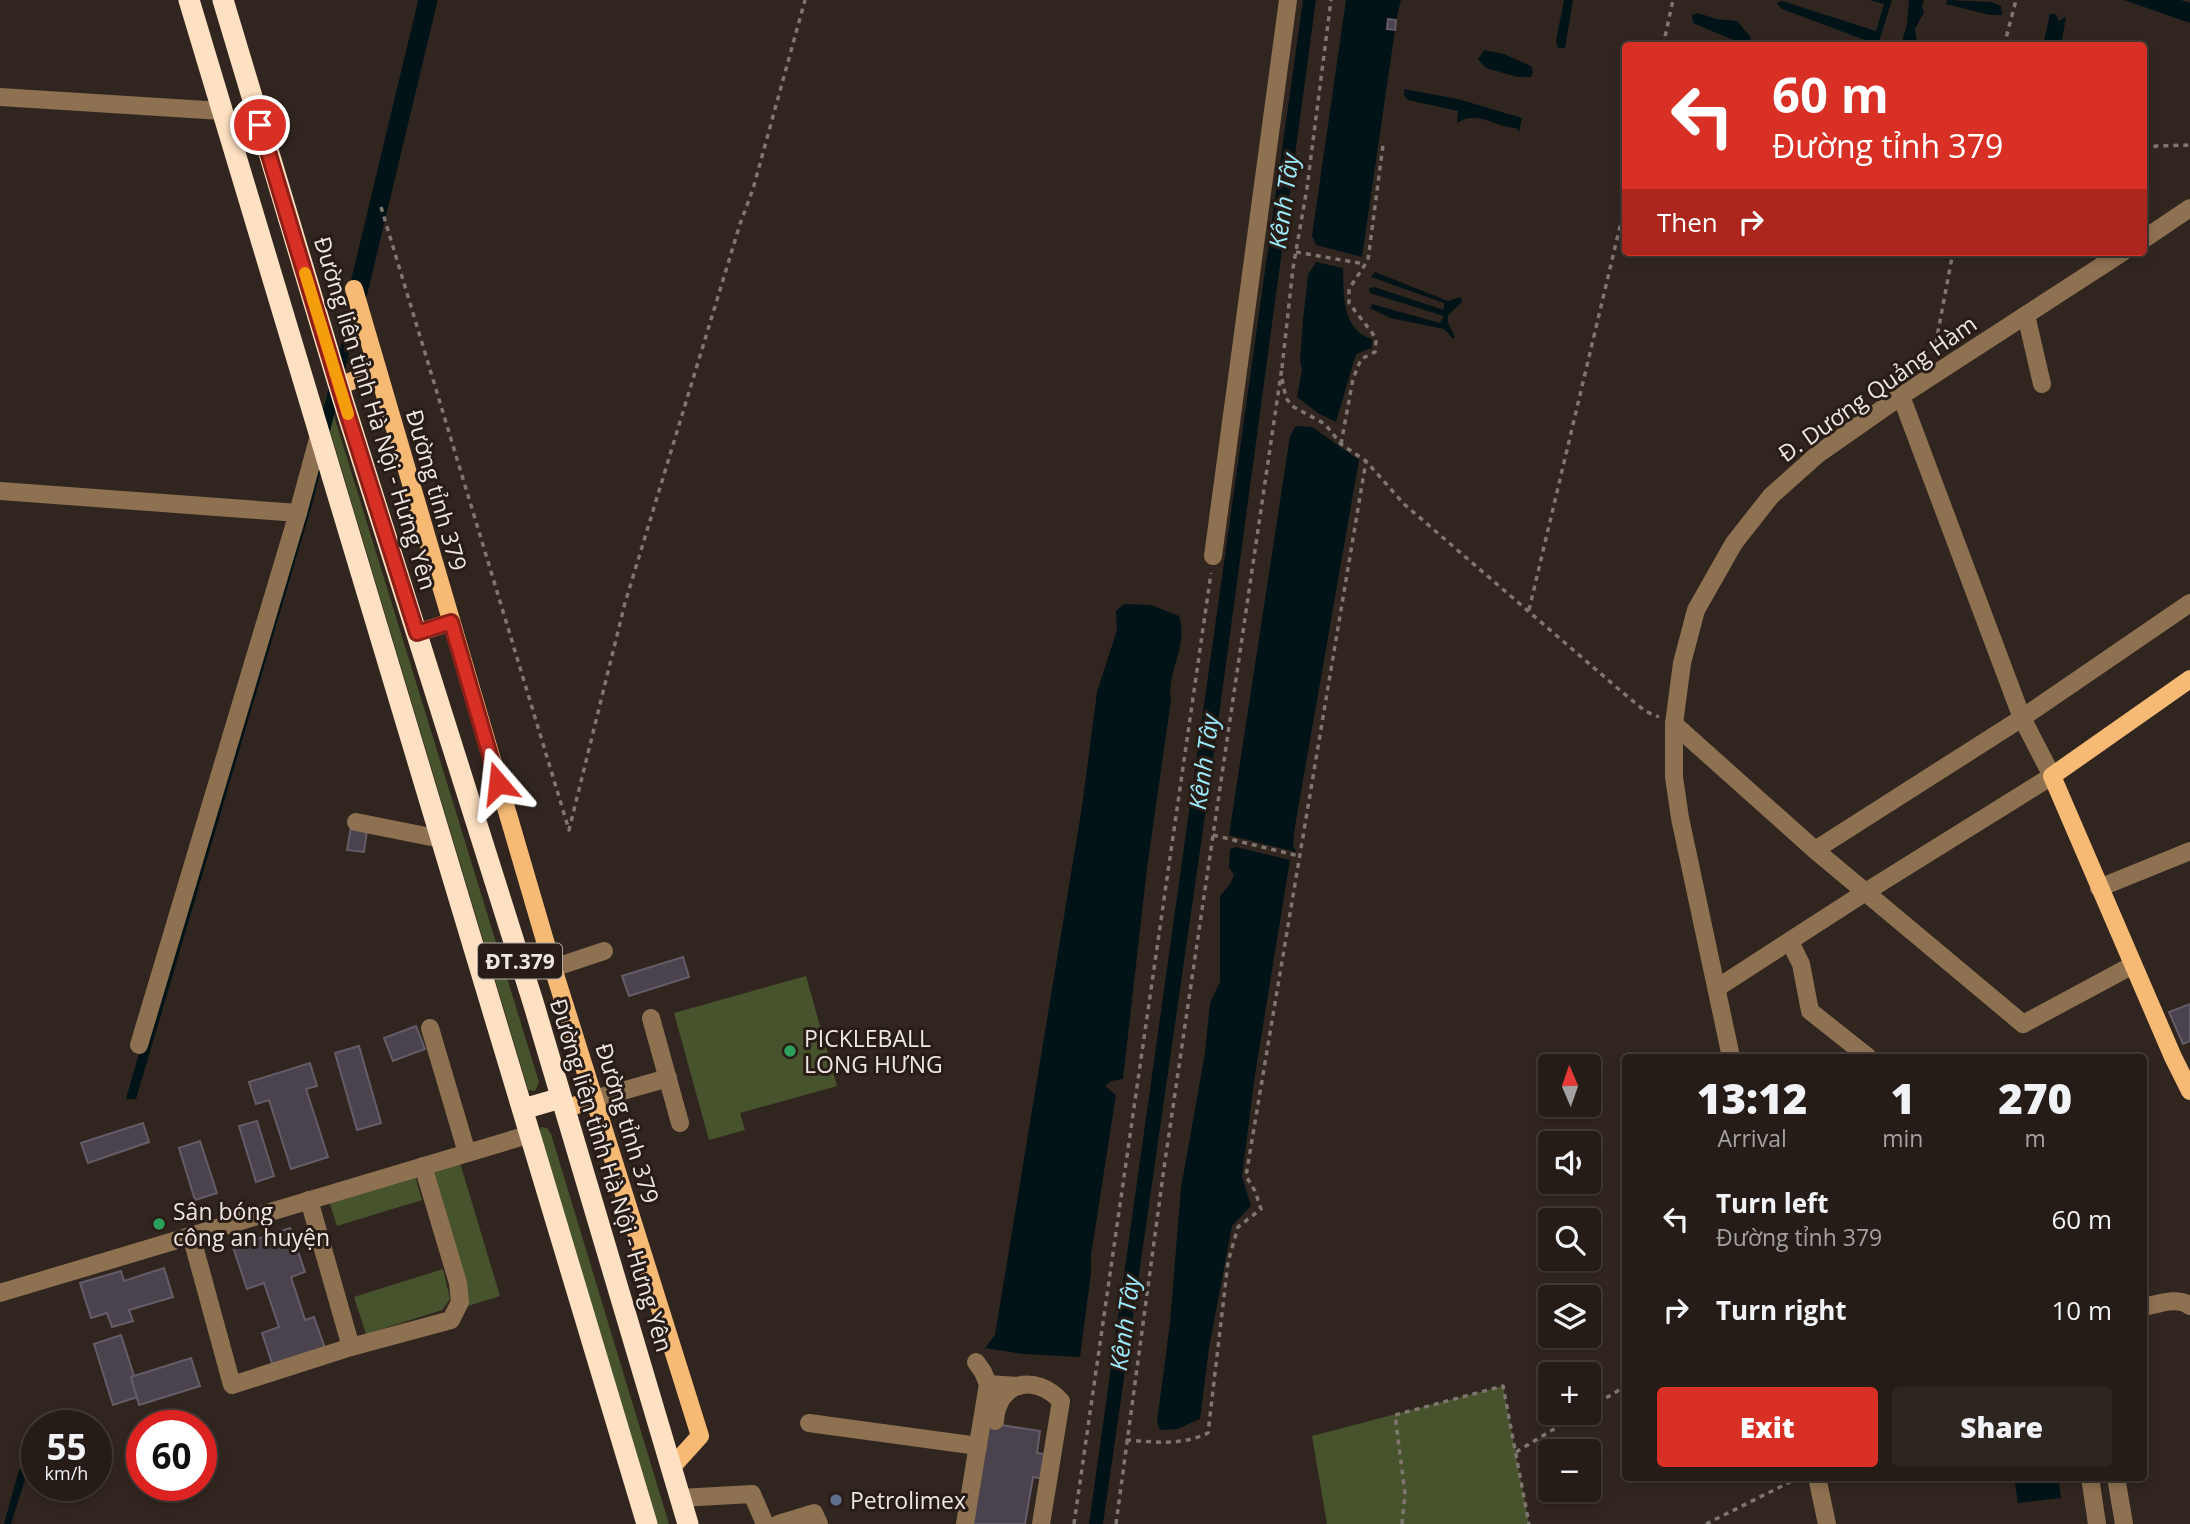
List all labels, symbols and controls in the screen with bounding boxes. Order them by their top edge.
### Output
text: 60 m [1772,61,1889,127]
icon: left [1657,70,1748,161]
pin [230,95,290,155]
icon: arrive [241,106,279,144]
text: Đường tỉnh 379 [1772,124,2003,167]
water label: Kênh Tây [1260,149,1306,251]
icon: right [1732,203,1770,241]
text: Then [1657,204,1718,240]
street label: Đường liên tỉnh Hà Nội - Hưng Yên [307,232,445,594]
street label: Đ. Dương Quảng Hàm [1771,307,1983,469]
street label: Đường tỉnh 379 [399,406,475,574]
water label: Kênh Tây [1180,710,1226,812]
position arrow [461,746,535,820]
road number: ĐT.379 [478,944,562,978]
street label: Đường liên tỉnh Hà Nội - Hưng Yên [543,994,681,1356]
place label: PICKLEBALL LONG HƯNG [804,1022,943,1080]
street label: Đường tỉnh 379 [588,1039,668,1207]
marker: PICKLEBALL LONG HƯNG [782,1043,798,1059]
north arrow [1538,1054,1601,1116]
map controls [1538,1054,1601,1502]
text: 13:12 [1697,1069,1807,1126]
text: 1 [1891,1069,1915,1126]
text: 270 [1998,1069,2072,1126]
text: Arrival [1718,1122,1787,1154]
text: min [1882,1122,1923,1154]
text: m [2025,1122,2046,1154]
button: sound [1538,1131,1601,1194]
text: Turn left [1716,1185,1828,1221]
place label: Sân bóng công an huyện [173,1195,330,1253]
icon: left [1657,1200,1695,1238]
text: 60 m [2051,1201,2112,1237]
button: search [1538,1208,1601,1271]
marker: Sân bóng công an huyện [151,1216,167,1232]
text: Đường tỉnh 379 [1716,1221,1882,1253]
water label: Kênh Tây [1101,1271,1147,1373]
button: layers [1538,1285,1601,1348]
icon: right [1657,1291,1695,1329]
text: Turn right [1716,1292,1847,1328]
text: 10 m [2051,1292,2112,1328]
button: + [1538,1362,1601,1425]
button: Exit [1657,1387,1878,1467]
button: Share [1892,1387,2112,1467]
speed limit sign: 60 [126,1410,217,1501]
text: 55 [46,1423,87,1470]
button: − [1538,1439,1601,1502]
text: km/h [45,1461,88,1485]
place label: Petrolimex [850,1484,966,1516]
marker: Petrolimex [828,1492,844,1508]

